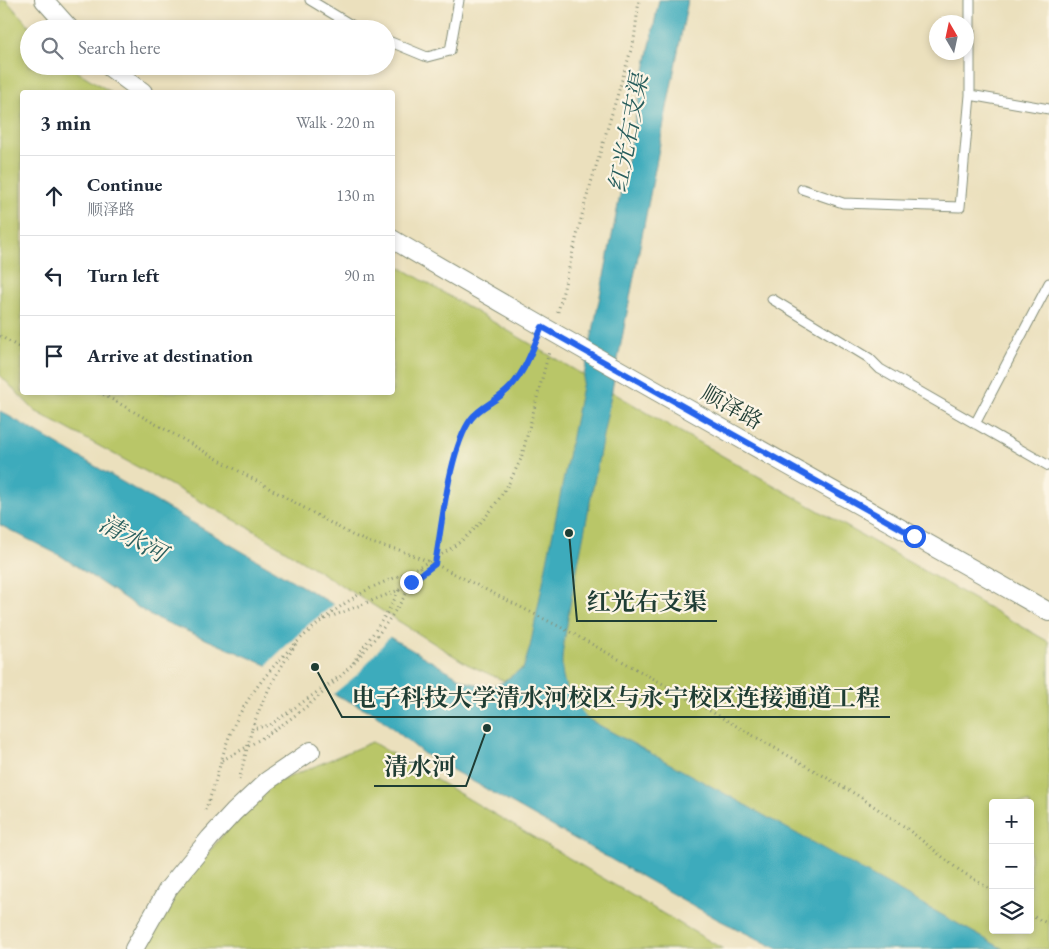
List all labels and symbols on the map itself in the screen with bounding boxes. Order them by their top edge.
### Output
north arrow [929,15,974,60]
water label: 红光右支渠 [601,68,655,195]
street label: 顺泽路 [696,378,768,436]
water label: 清水河 [94,507,176,570]
route start [903,525,926,548]
route end [400,571,423,594]
callout: 红光右支渠 [577,582,717,621]
text: 红光右支渠 [587,586,707,617]
callout: 电子科技大学清水河校区与永宁校区连接通道工程 [342,678,890,717]
text: 电子科技大学清水河校区与永宁校区连接通道工程 [352,682,880,713]
callout: 清水河 [374,747,466,786]
text: 清水河 [384,751,456,782]

